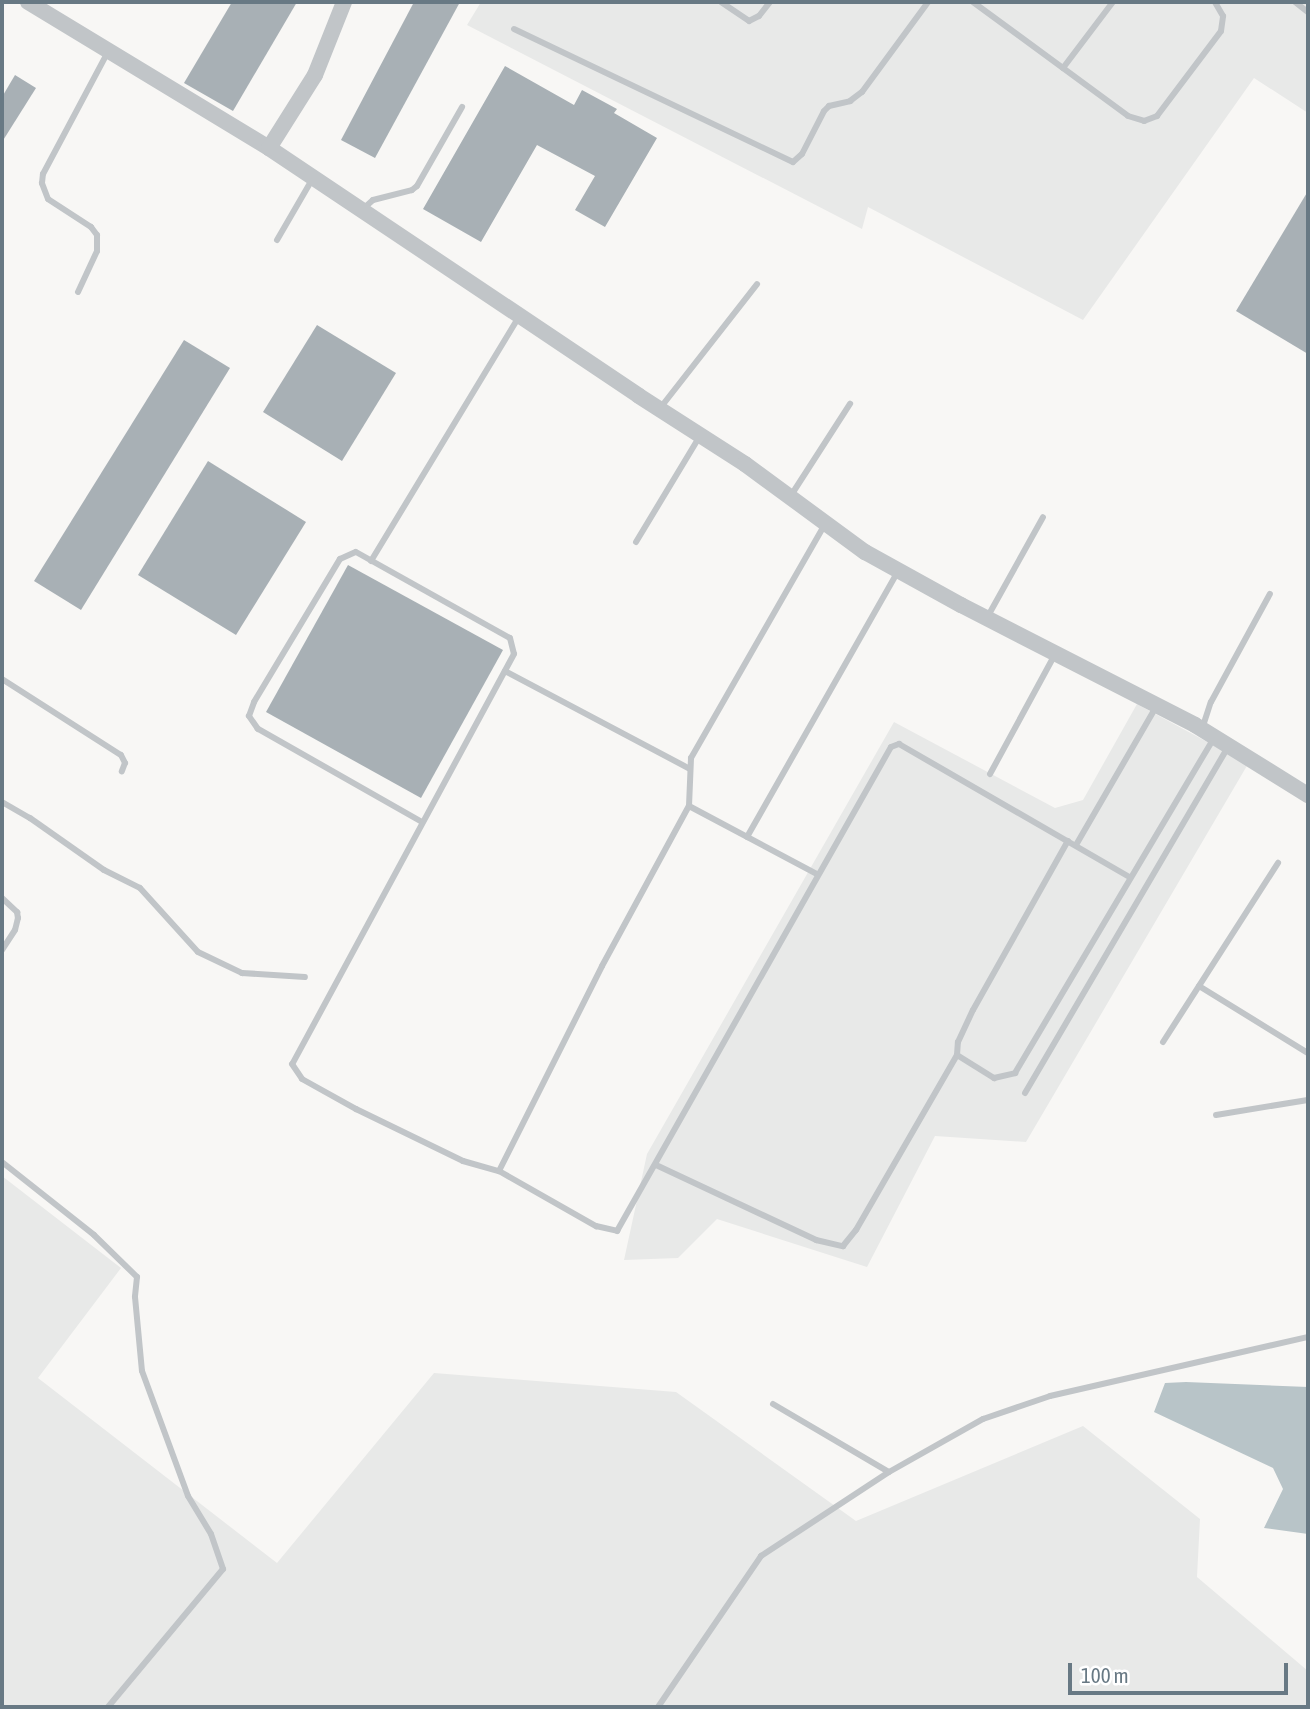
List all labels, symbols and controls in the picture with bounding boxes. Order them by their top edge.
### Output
scale bar [1072,1650,1292,1694]
text: 100 m [1081,1663,1129,1687]

